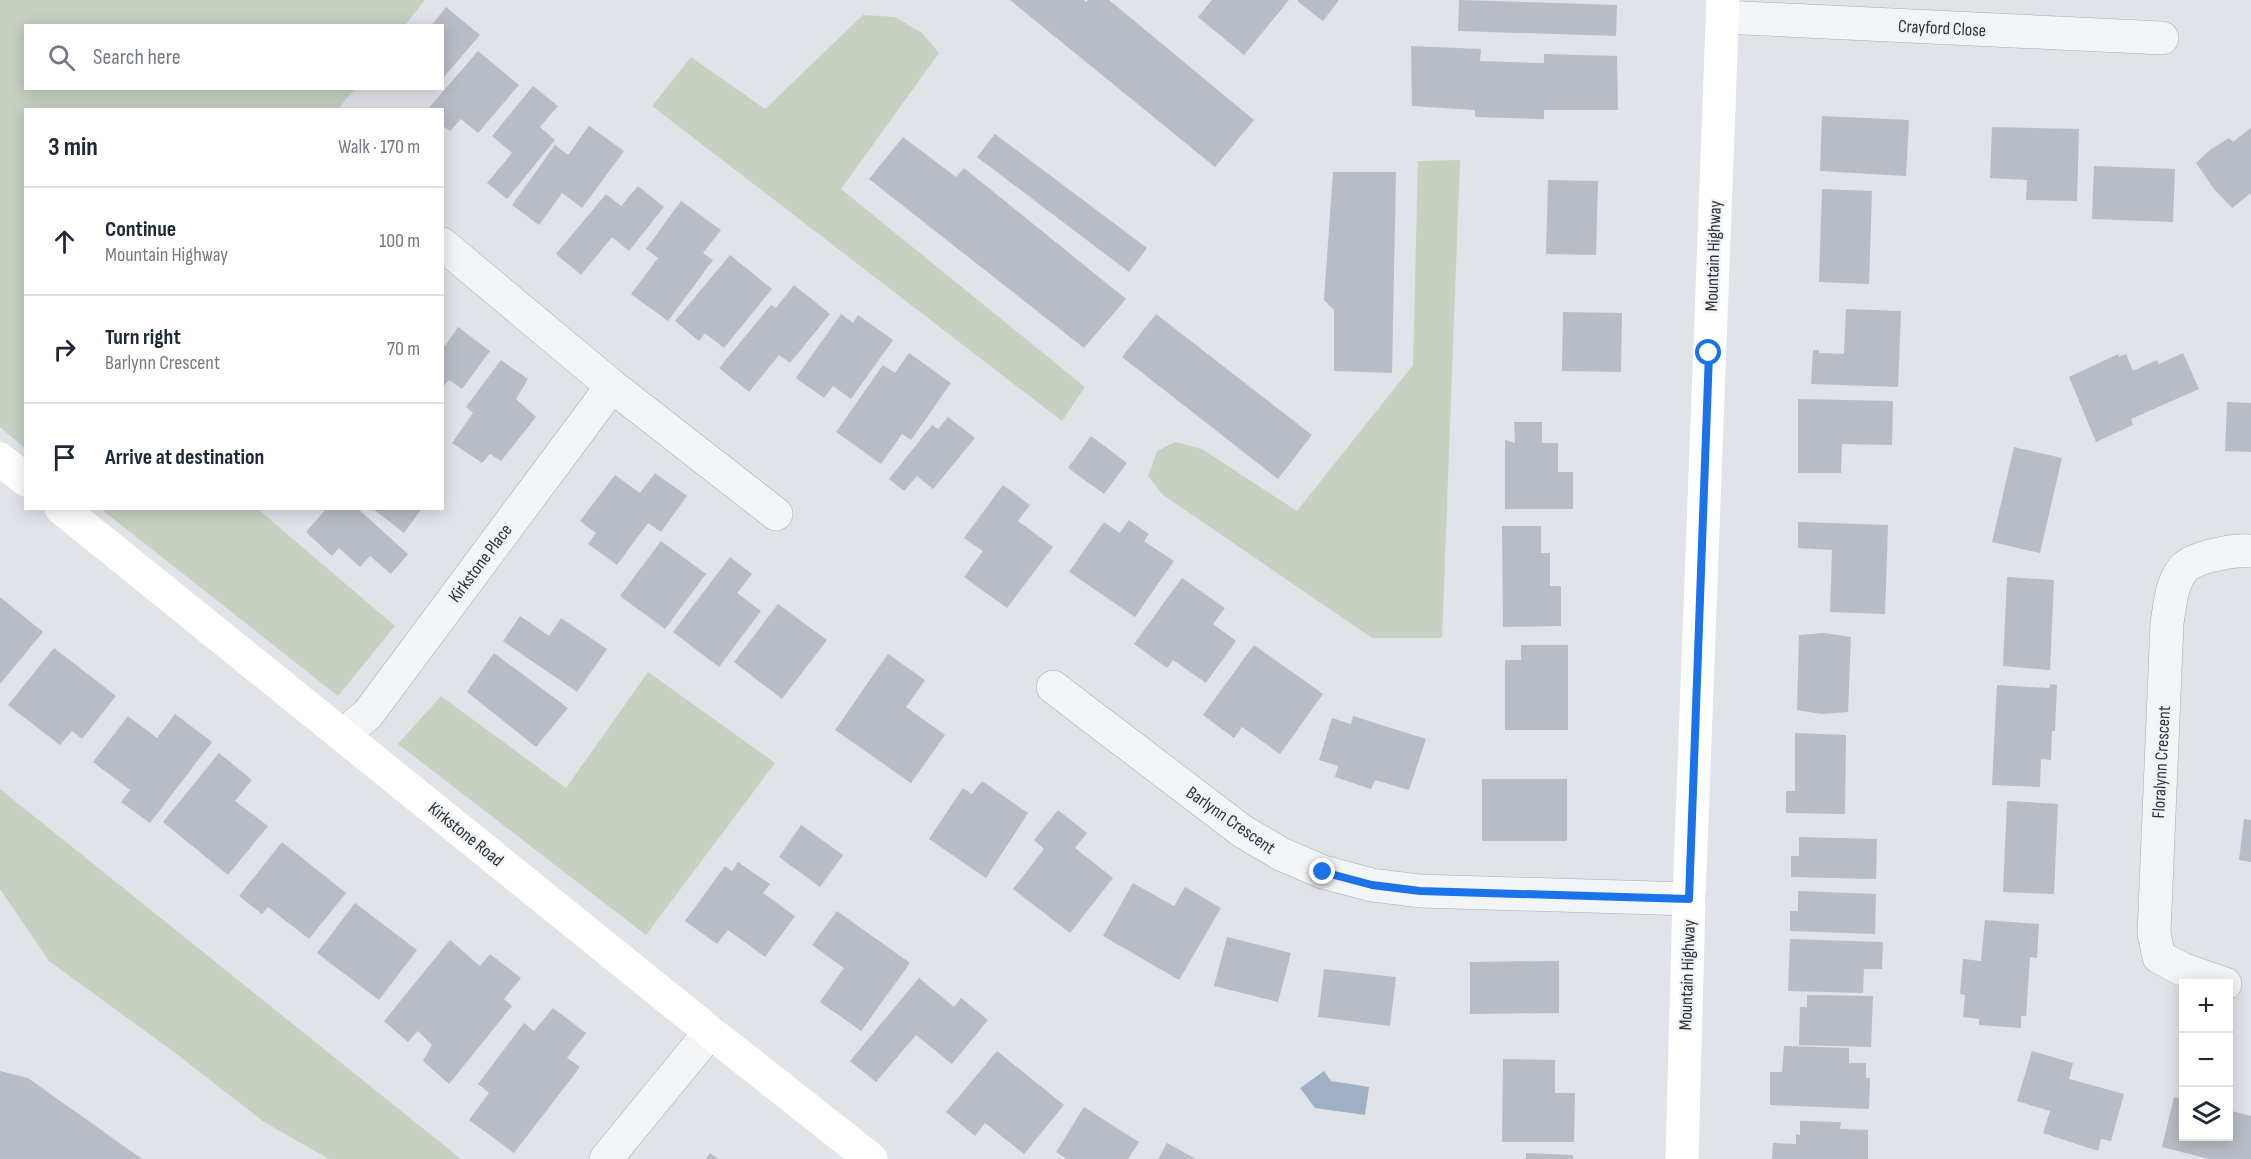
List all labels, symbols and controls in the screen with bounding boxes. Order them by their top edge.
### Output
street label: Crayford Close [1897,16,1987,41]
search box [24,24,444,90]
icon: search [45,41,78,74]
text: Search here [93,44,180,71]
text: 3 min [48,132,98,163]
text: Walk · 170 m [338,135,420,159]
street label: Mountain Highway [1701,200,1726,312]
text: Continue [105,216,176,243]
icon: ahead [48,225,81,258]
text: 100 m [379,229,420,253]
text: Mountain Highway [105,243,228,267]
text: Turn right [105,324,181,351]
icon: right [48,333,81,366]
text: 70 m [387,337,420,361]
route start [1695,339,1721,365]
text: Barlynn Crescent [105,351,220,375]
icon: arrive [48,441,81,474]
text: Arrive at destination [105,444,264,471]
street label: Kirkstone Place [444,520,517,607]
street label: Floralynn Crescent [2148,705,2175,819]
street label: Barlynn Crescent [1182,782,1280,859]
street label: Kirkstone Road [424,798,507,871]
route end [1309,858,1335,884]
street label: Mountain Highway [1675,919,1700,1031]
map controls [2179,979,2233,1141]
button: + [2179,979,2233,1033]
button: − [2179,1033,2233,1087]
button: layers [2179,1087,2233,1141]

